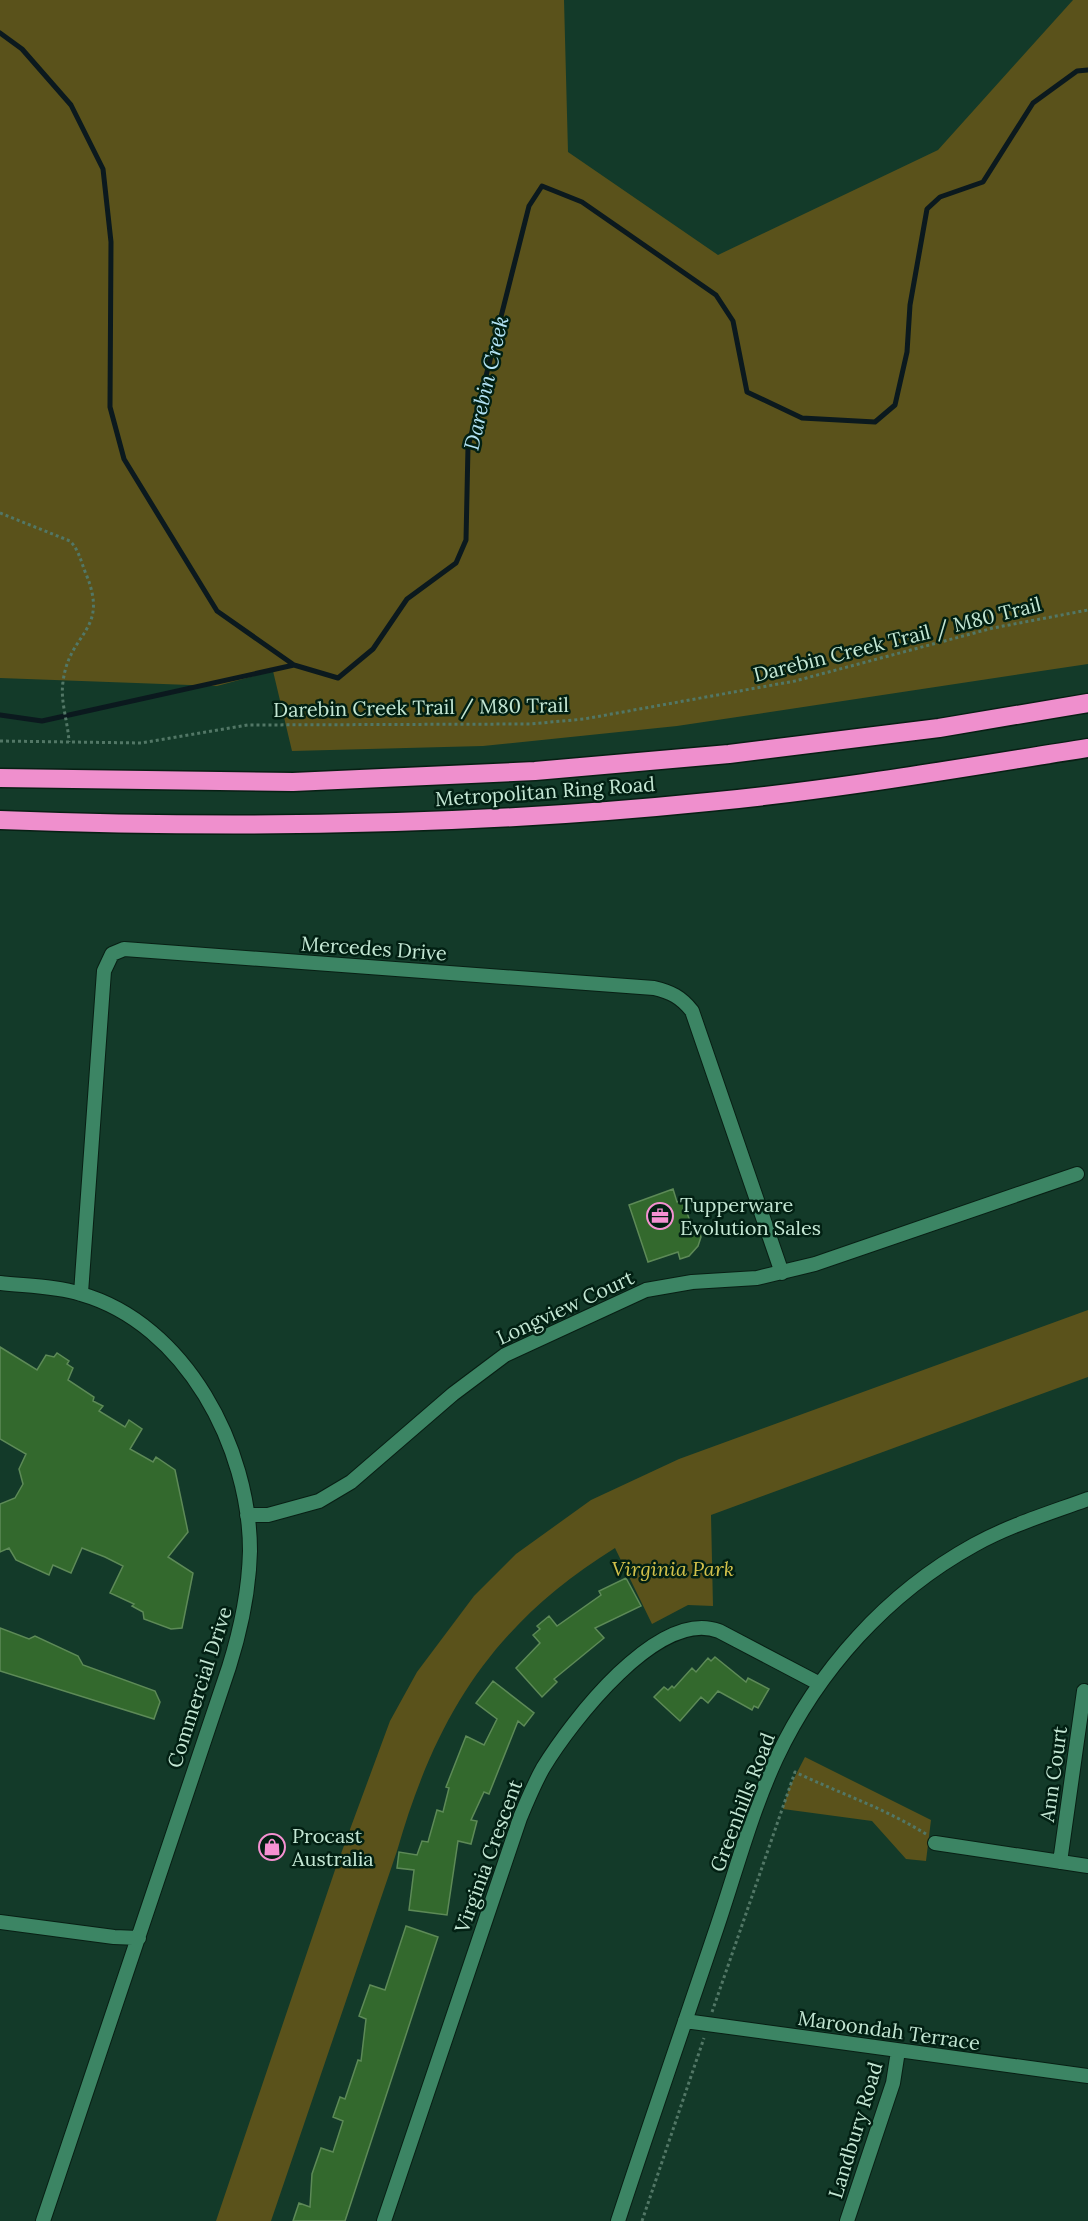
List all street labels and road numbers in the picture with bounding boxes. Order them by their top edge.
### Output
street label: Darebin Creek Trail / M80 Trail [751,591,1044,688]
street label: Darebin Creek Trail / M80 Trail [273,692,569,723]
street label: Metropolitan Ring Road [434,771,656,811]
street label: Mercedes Drive [300,930,448,966]
street label: Longview Court [492,1264,638,1350]
street label: Commercial Drive [161,1603,237,1771]
street label: Ann Court [1034,1724,1072,1824]
street label: Greenhills Road [704,1729,780,1875]
street label: Virginia Crescent [448,1776,527,1937]
street label: Maroondah Terrace [796,2005,982,2055]
street label: Landbury Road [822,2059,888,2201]

